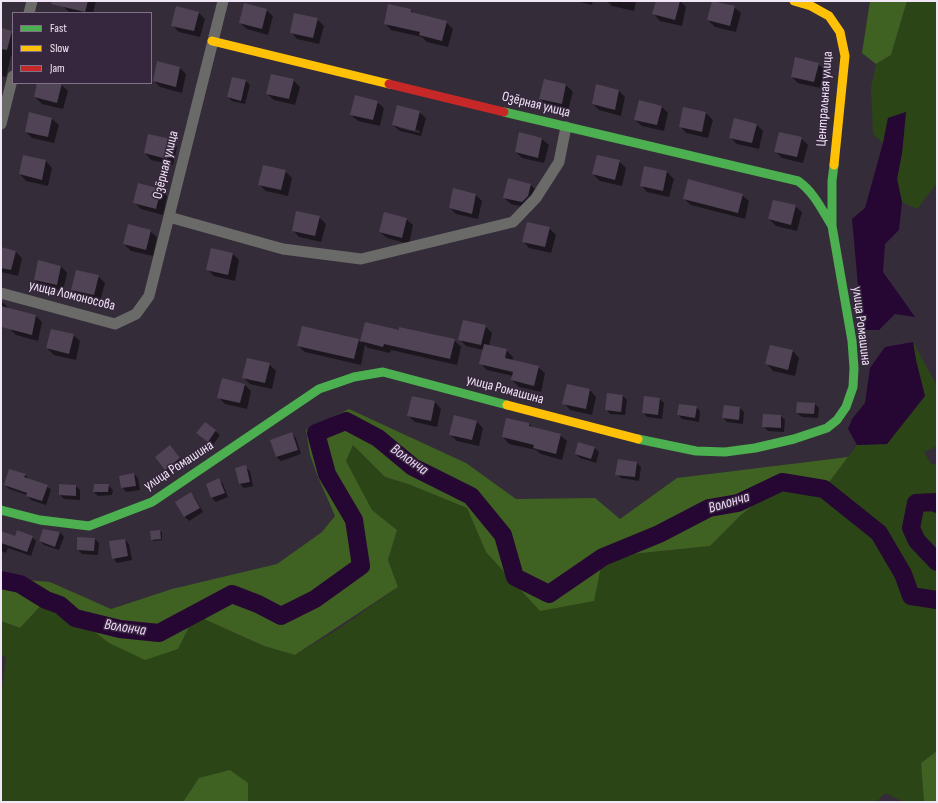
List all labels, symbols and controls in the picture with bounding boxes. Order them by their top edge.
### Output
legend [12,12,152,84]
text: Fast [50,21,67,36]
text: Slow [50,41,69,56]
street label: Центральная улица [813,51,837,147]
text: Jam [50,61,65,76]
street label: Озёрная улица [500,88,572,122]
street label: Озёрная улица [149,129,183,201]
street label: улица Ломоносова [27,277,117,315]
street label: улица Ромашина [848,286,874,366]
street label: улица Ромашина [464,372,546,408]
street label: улица Ромашина [141,437,217,495]
water label: Волонча [387,441,431,479]
water label: Волонча [706,488,752,518]
water label: Волонча [103,616,147,640]

